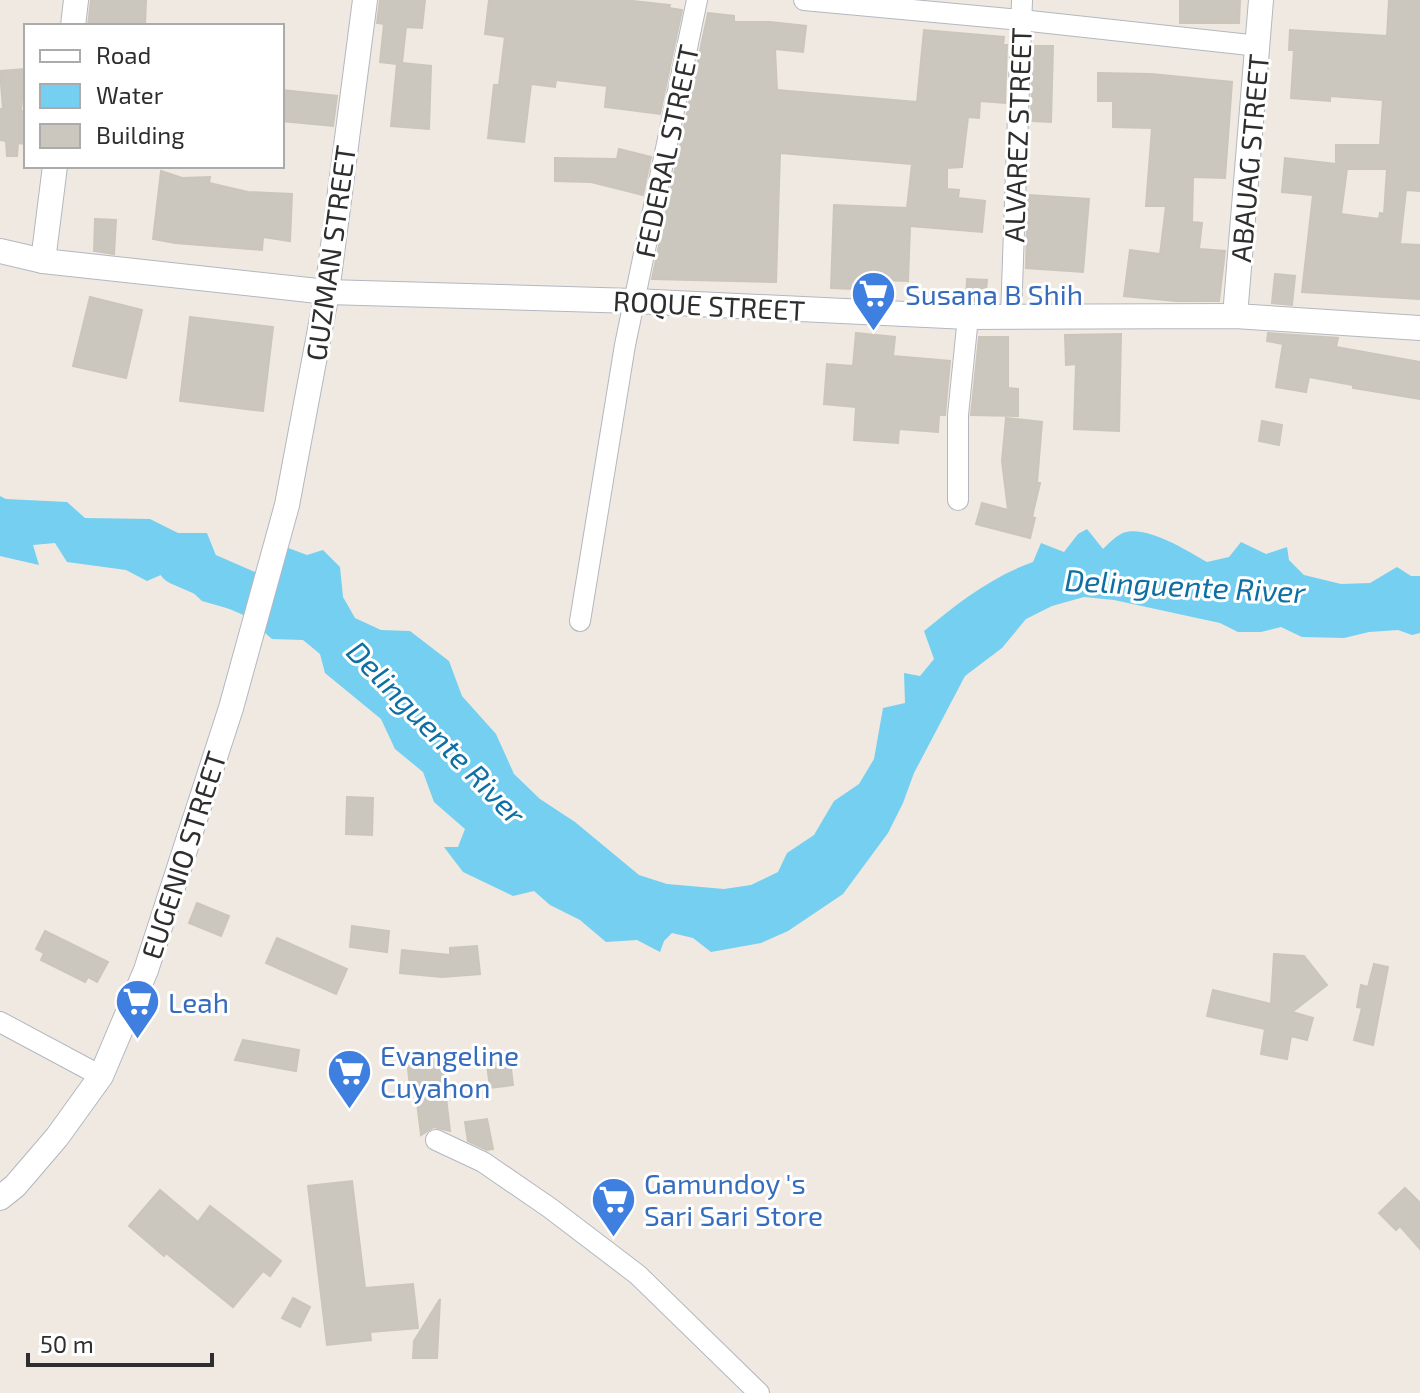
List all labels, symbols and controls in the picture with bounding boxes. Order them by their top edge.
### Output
legend [24,24,284,168]
street label: ALVAREZ STREET [996,27,1038,243]
text: Road [96,40,151,69]
street label: FEDERAL STREET [627,41,705,261]
street label: ABAUAG STREET [1223,53,1275,263]
text: Water [96,80,164,109]
text: Building [96,120,185,149]
street label: GUZMAN STREET [298,143,362,363]
supermarket icon: Susana B Shih [850,270,898,333]
place label: Susana B Shih [905,277,1083,311]
street label: ROQUE STREET [612,283,806,327]
water label: Delinguente River [1064,561,1307,609]
water label: Delinguente River [340,633,534,832]
street label: EUGENIO STREET [133,747,233,963]
supermarket icon: Leah [113,978,161,1041]
place label: Leah [168,985,229,1019]
place label: Evangeline Cuyahon [380,1038,519,1104]
supermarket icon: Evangeline Cuyahon [325,1047,373,1110]
place label: Gamundoy 's Sari Sari Store [644,1166,823,1232]
supermarket icon: Gamundoy 's Sari Sari Store [589,1175,637,1238]
scale bar [28,1317,212,1367]
text: 50 m [40,1329,94,1358]

